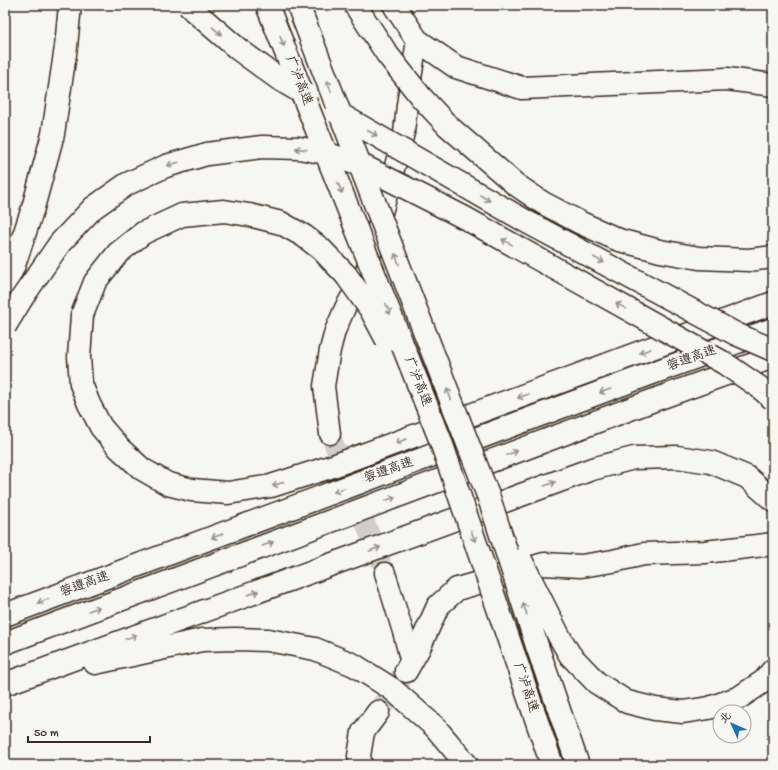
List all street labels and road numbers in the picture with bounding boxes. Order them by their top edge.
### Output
street label: 广泸高速 [281,54,316,108]
street label: 蓉遵高速 [664,341,719,375]
street label: 广泸高速 [400,355,435,409]
street label: 蓉遵高速 [361,453,416,487]
street label: 蓉遵高速 [57,567,112,601]
street label: 广泸高速 [509,661,542,715]

